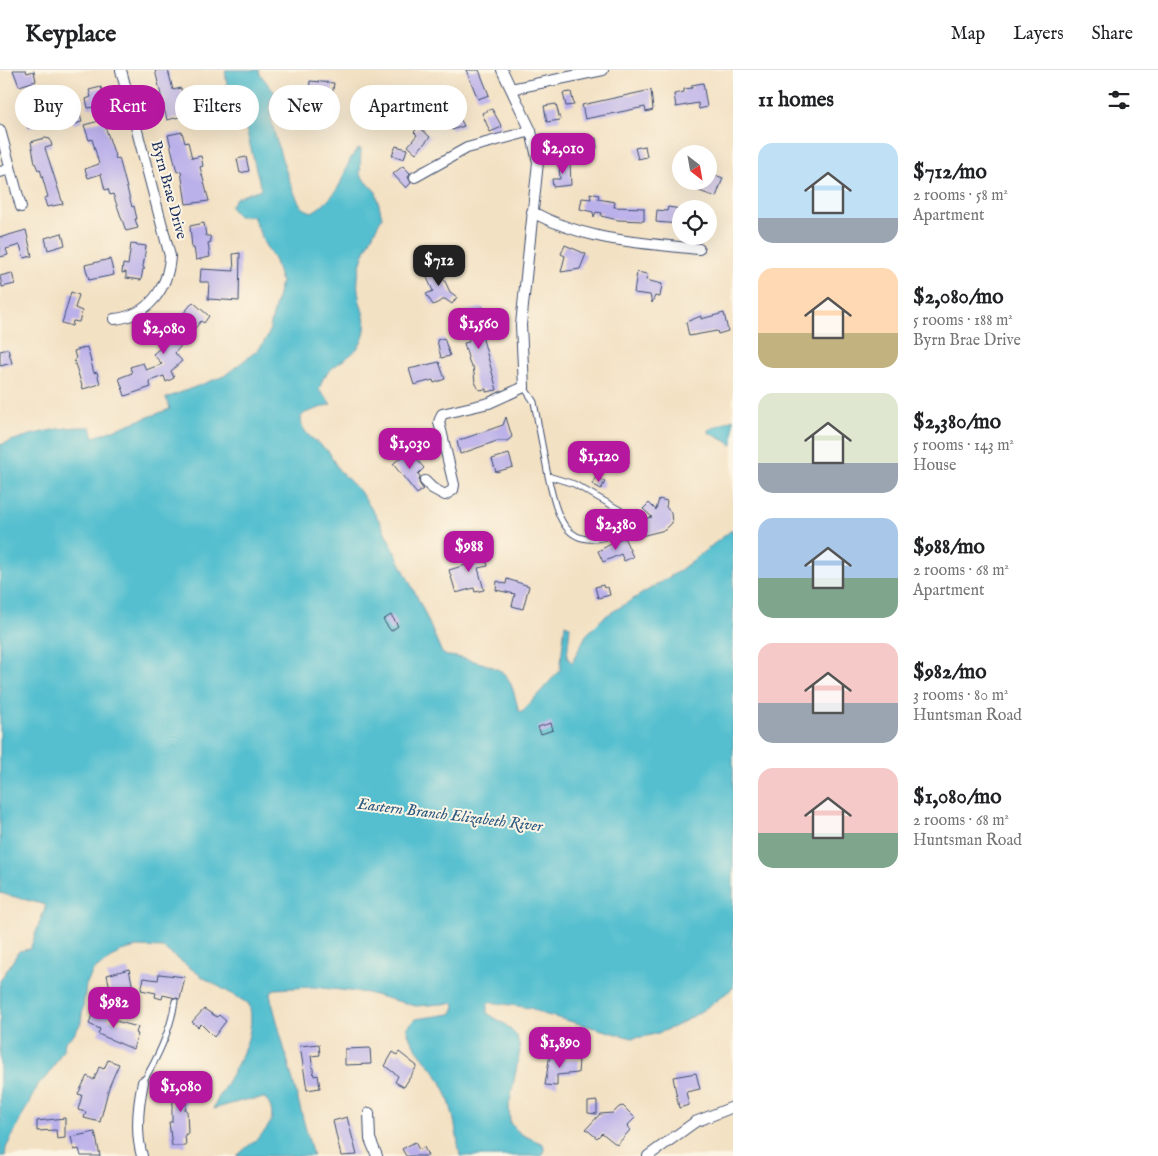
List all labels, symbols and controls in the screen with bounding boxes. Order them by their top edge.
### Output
text: Keyplace [25,19,116,50]
text: Map [951,23,985,46]
text: Layers [1013,23,1064,46]
text: Share [1092,23,1133,46]
chip: Buy [15,85,81,130]
chip: Rent [91,85,165,130]
chip: Filters [175,85,259,130]
chip: New [269,85,340,130]
chip: Apartment [350,85,467,130]
icon: filters [1105,86,1133,114]
text: 11 homes [758,87,834,114]
pin: $2,010 [522,132,604,175]
street label: Byrn Brae Drive [147,139,191,241]
text: $2,010 [542,139,584,159]
north arrow [672,145,718,190]
map controls [672,145,717,245]
text: $712/mo [913,159,987,186]
icon: home [798,163,858,223]
text: 2 rooms · 58 m² [913,186,1008,206]
button: locate [672,200,717,245]
text: Apartment [913,206,984,226]
pin: $712 [409,244,469,287]
text: $712 [424,251,454,271]
text: $2,080/mo [913,284,1004,311]
icon: home [798,288,858,348]
pin: $1,560 [438,308,520,350]
text: 5 rooms · 188 m² [913,311,1013,331]
pin: $2,080 [123,312,205,355]
text: $1,560 [459,314,499,334]
text: $2,080 [143,319,185,339]
text: Byrn Brae Drive [913,331,1021,351]
text: $2,380/mo [913,409,1001,436]
icon: home [798,413,858,473]
pin: $1,030 [369,428,451,470]
text: $1,030 [390,434,430,454]
text: 5 rooms · 143 m² [913,436,1014,456]
pin: $1,120 [558,440,640,483]
text: $1,120 [579,447,619,467]
text: House [913,456,956,476]
pin: $2,380 [575,508,657,551]
text: $2,380 [596,515,636,535]
pin: $988 [439,530,499,573]
text: $988/mo [913,534,985,561]
text: $988 [455,537,483,557]
icon: home [798,538,858,598]
text: 2 rooms · 68 m² [913,561,1009,581]
text: Apartment [913,581,984,601]
text: $982/mo [913,659,987,686]
icon: home [798,663,858,723]
text: 3 rooms · 80 m² [913,686,1009,706]
text: Huntsman Road [913,706,1022,726]
text: $1,080/mo [913,784,1002,811]
icon: home [798,788,858,848]
water label: Eastern Branch Elizabeth River [355,795,545,837]
text: 2 rooms · 68 m² [913,811,1009,831]
text: Huntsman Road [913,831,1022,851]
pin: $982 [84,986,144,1029]
text: $982 [99,993,129,1013]
pin: $1,890 [519,1026,601,1069]
text: $1,890 [540,1033,580,1053]
pin: $1,080 [140,1070,222,1113]
text: $1,080 [160,1077,202,1097]

